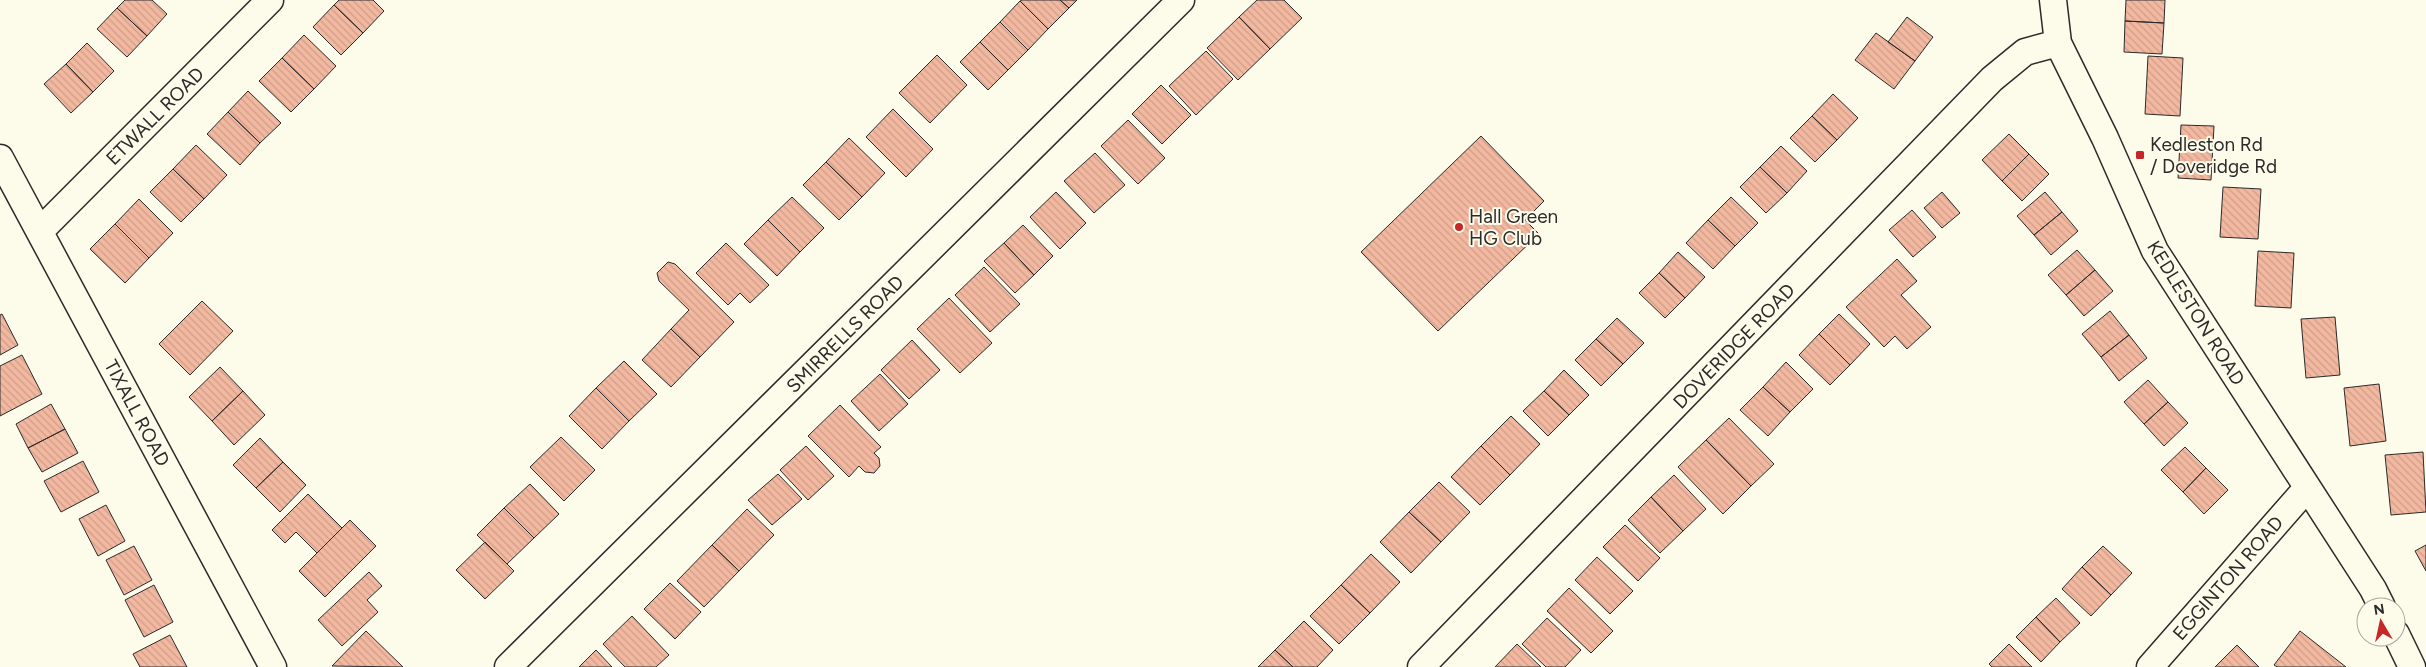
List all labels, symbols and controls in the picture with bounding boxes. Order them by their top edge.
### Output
street label: ETWALL ROAD [101,62,209,170]
place label: Kedleston Rd / Doveridge Rd [2150,133,2277,178]
marker: Kedleston Rd / Doveridge Rd [2134,149,2146,161]
place label: Hall Green HG Club [1469,205,1558,250]
marker: Hall Green HG Club [1453,221,1465,233]
street label: KEDLESTON ROAD [2142,237,2250,389]
street label: SMIRRELLS ROAD [781,270,909,398]
street label: DOVERIDGE ROAD [1668,279,1800,413]
street label: TIXALL ROAD [99,356,175,470]
street label: EGGINTON ROAD [2168,511,2288,645]
north arrow [2356,597,2406,647]
text: N [2372,600,2386,619]

